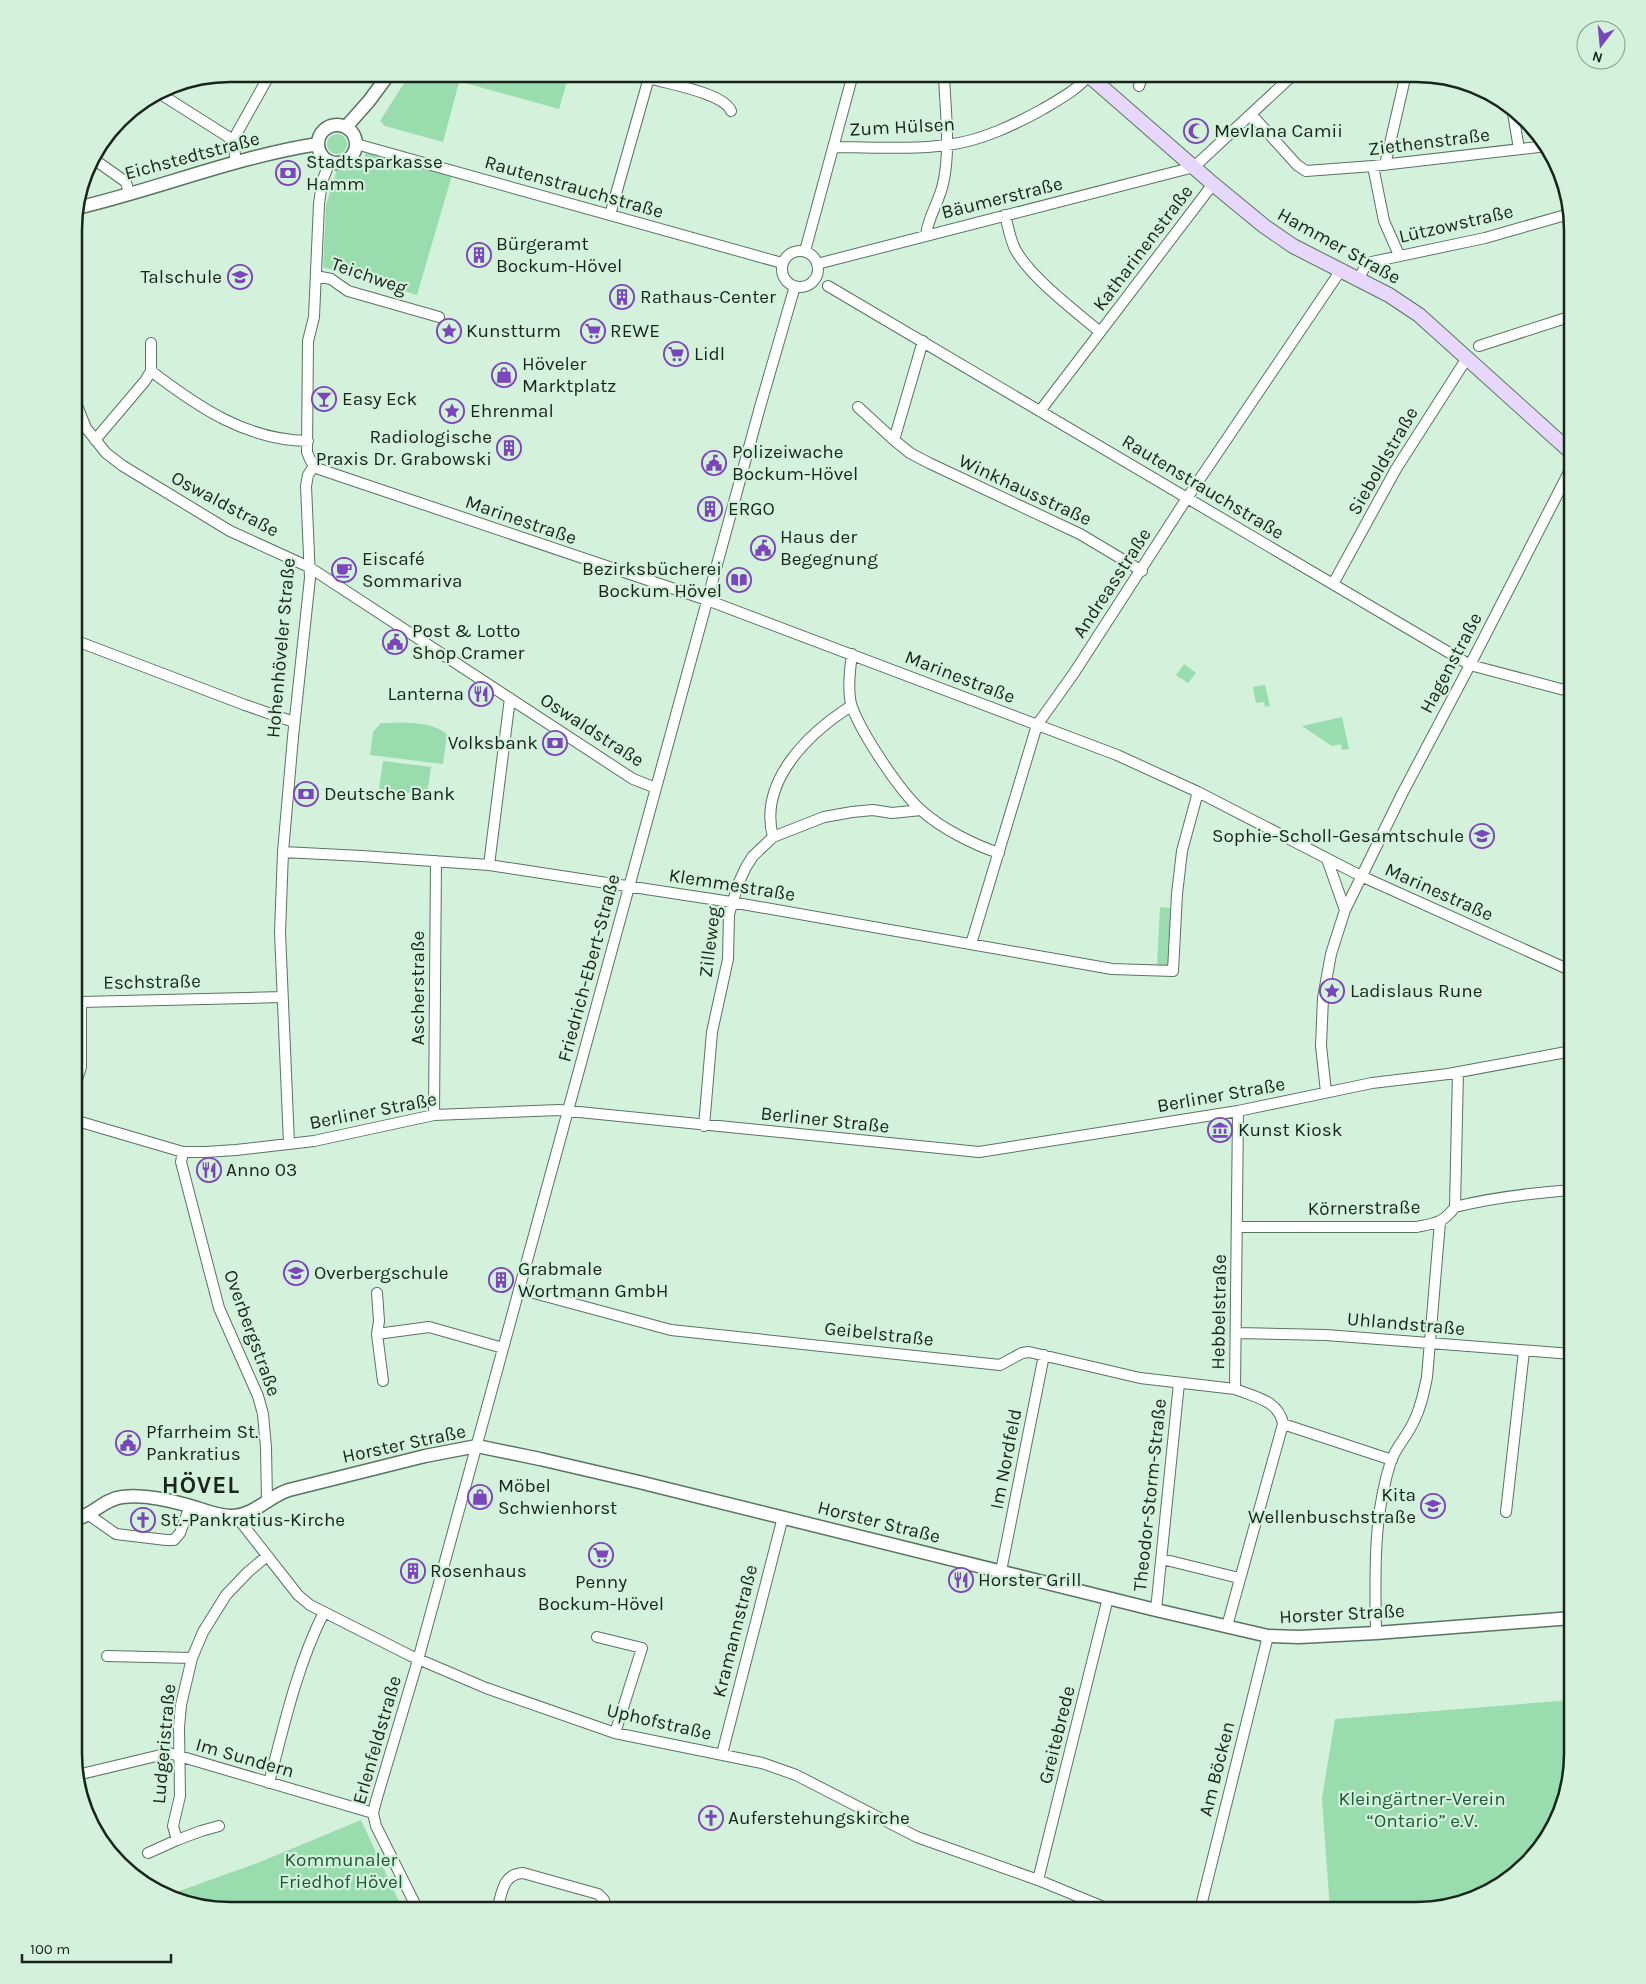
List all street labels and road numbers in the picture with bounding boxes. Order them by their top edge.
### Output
street label: Zum Hülsen [849,113,955,141]
street label: Ziethenstraße [1367,124,1491,160]
street label: Eichstedtstraße [122,127,262,185]
street label: Rautenstrauchstraße [482,151,666,223]
street label: Bäumerstraße [939,172,1065,224]
street label: Katharinenstraße [1088,181,1198,315]
street label: Lützowstraße [1397,200,1515,248]
street label: Hammer Straße [1274,203,1404,289]
street label: Teichweg [328,253,410,299]
street label: Sieboldstraße [1343,403,1423,519]
street label: Rautenstrauchstraße [1118,430,1288,544]
street label: Winkhausstraße [955,450,1095,530]
street label: Oswaldstraße [167,466,283,542]
street label: Marinestraße [462,491,580,549]
street label: Andreasstraße [1068,524,1156,642]
street label: Hohenhöveler Straße [262,557,300,739]
street label: Hagenstraße [1415,609,1487,717]
street label: Marinestraße [902,646,1018,708]
street label: Oswaldstraße [536,688,648,772]
street label: Marinestraße [1381,858,1497,926]
street label: Klemmestraße [667,864,797,906]
street label: Friedrich-Ebert-Straße [553,872,625,1064]
street label: Zilleweg [695,905,725,979]
street label: Ascherstraße [407,931,429,1045]
street label: Eschstraße [103,970,201,994]
street label: Berliner Straße [1155,1073,1287,1117]
street label: Berliner Straße [307,1088,439,1134]
street label: Berliner Straße [760,1102,890,1138]
street label: Körnerstraße [1307,1196,1421,1220]
street label: Hebbelstraße [1207,1254,1231,1370]
street label: Overbergstraße [219,1267,285,1399]
street label: Uhlandstraße [1346,1308,1466,1340]
street label: Geibelstraße [823,1317,935,1351]
street label: Theodor-Storm-Straße [1129,1397,1171,1593]
street label: Im Nordfeld [985,1407,1027,1511]
street label: Horster Straße [340,1420,468,1468]
street label: Horster Straße [815,1496,943,1548]
street label: Kramannstraße [708,1562,762,1700]
street label: Horster Straße [1279,1600,1405,1628]
street label: Erlenfeldstraße [348,1673,406,1807]
street label: Ludgeristraße [148,1683,180,1805]
street label: Greitebrede [1034,1684,1080,1786]
street label: Uphofstraße [604,1699,714,1745]
street label: Am Böcken [1195,1719,1239,1819]
street label: Im Sundern [193,1733,297,1783]

